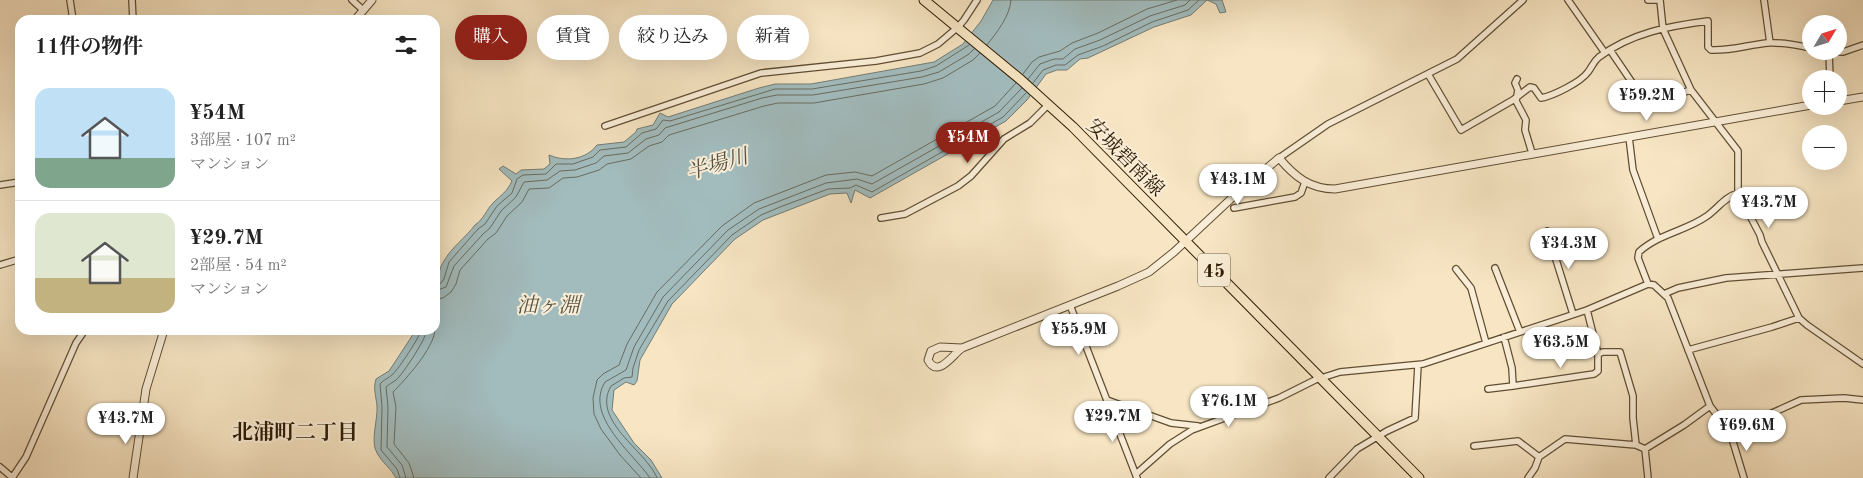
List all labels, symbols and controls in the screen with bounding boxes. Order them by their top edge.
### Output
chip: 購入 [455,15,527,60]
chip: 賃貸 [537,15,609,60]
chip: 絞り込み [619,15,727,60]
chip: 新着 [737,15,809,60]
north arrow [1802,15,1848,60]
map controls [1802,15,1847,170]
icon: filters [392,31,420,59]
text: 11件の物件 [35,37,143,58]
button: + [1802,70,1847,115]
pin: ¥59.2M [1606,80,1688,122]
text: ¥59.2M [1619,88,1675,104]
text: ¥54M [190,103,245,124]
icon: home [75,108,135,168]
street label: 安城碧南線 [1082,115,1168,201]
pin: ¥54M [938,121,998,164]
button: − [1802,125,1847,170]
text: ¥54M [947,130,989,146]
text: 3部屋 · 107 m² [190,133,296,149]
water label: 半場川 [684,144,753,184]
text: マンション [190,157,269,173]
pin: ¥43.1M [1197,164,1279,206]
text: ¥43.1M [1210,172,1266,188]
pin: ¥43.7M [1728,186,1810,229]
text: ¥43.7M [1741,195,1797,211]
text: ¥29.7M [190,228,263,249]
pin: ¥34.3M [1528,228,1610,270]
icon: home [75,233,135,293]
text: ¥34.3M [1541,236,1597,252]
road number: 45 [1198,254,1230,286]
text: 2部屋 · 54 m² [190,258,287,274]
text: マンション [190,282,269,298]
water label: 油ヶ淵 [517,294,583,317]
pin: ¥55.9M [1038,314,1120,356]
text: ¥55.9M [1051,322,1107,338]
pin: ¥63.5M [1520,326,1602,369]
text: ¥63.5M [1533,335,1589,351]
pin: ¥76.1M [1188,386,1270,428]
text: ¥76.1M [1201,394,1257,410]
pin: ¥29.7M [1072,400,1154,443]
pin: ¥43.7M [85,402,167,445]
text: ¥29.7M [1085,409,1141,425]
pin: ¥69.6M [1706,410,1788,452]
text: ¥43.7M [98,411,154,427]
text: ¥69.6M [1719,418,1775,434]
district label: 北浦町二丁目 [232,420,358,444]

